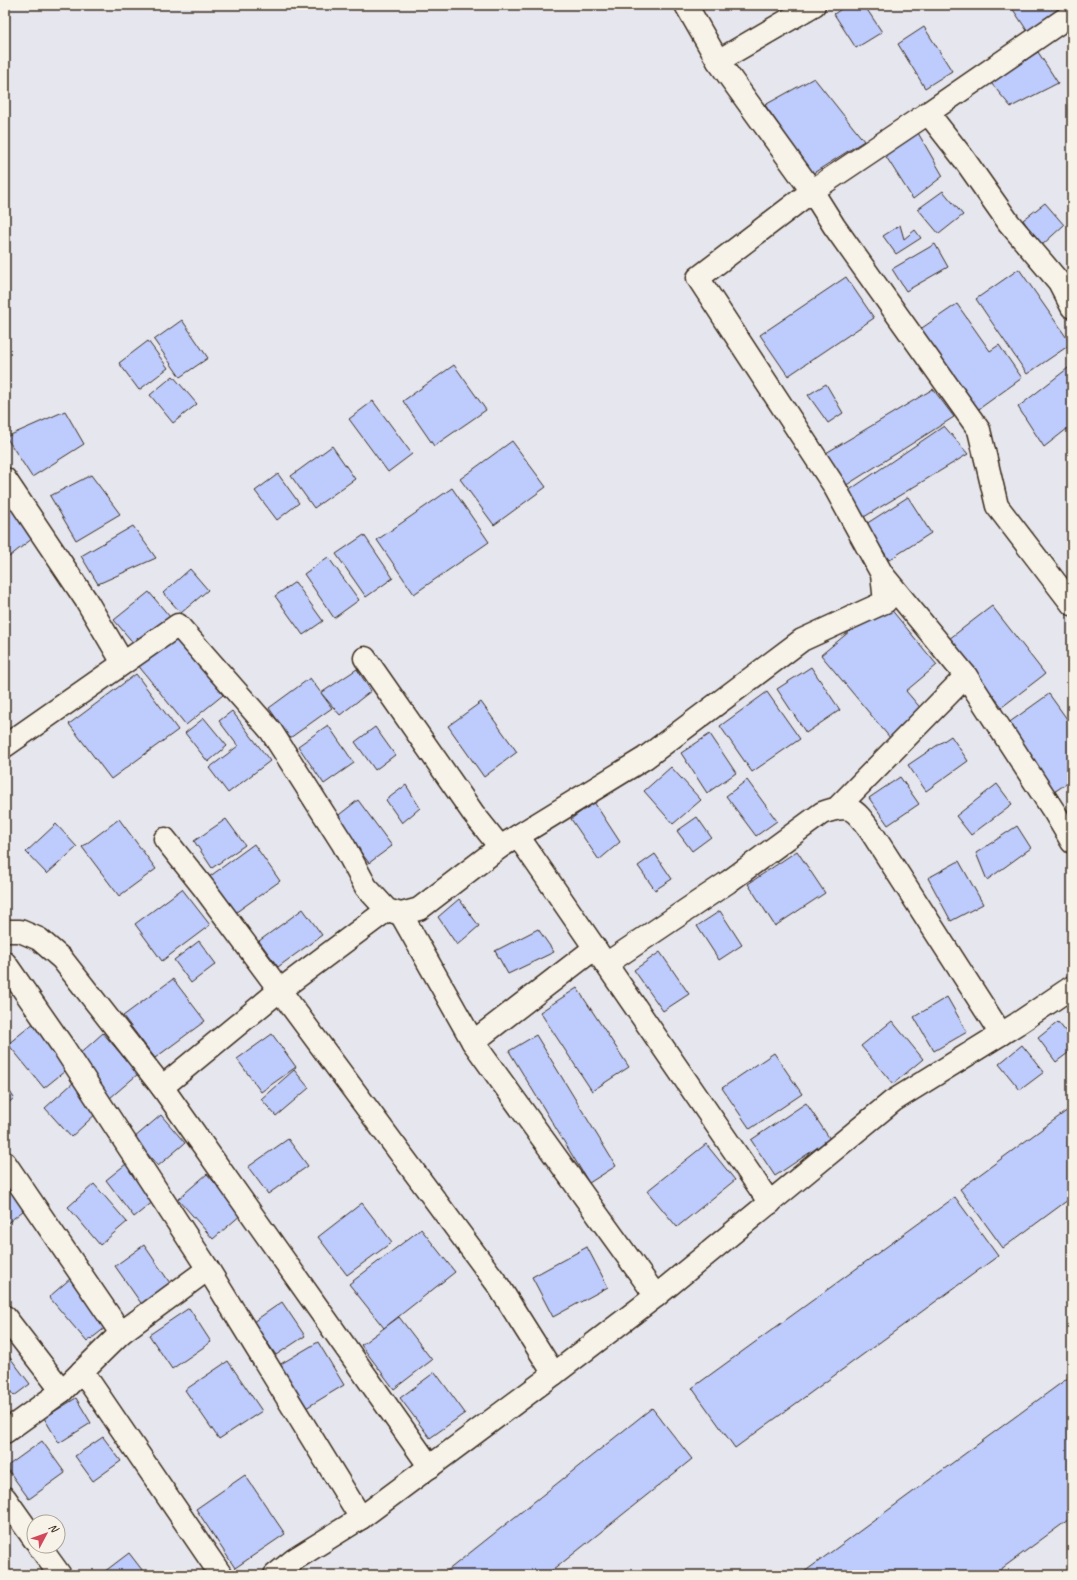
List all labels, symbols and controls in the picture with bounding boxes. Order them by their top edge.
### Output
north arrow [26,1514,66,1554]
text: N [46,1520,62,1536]

